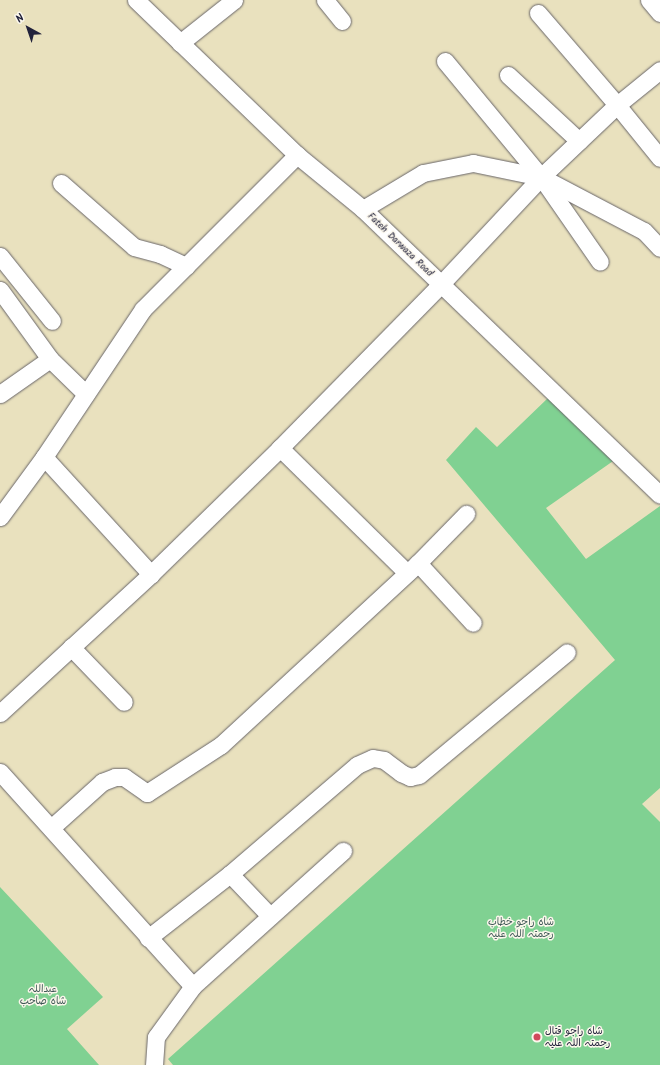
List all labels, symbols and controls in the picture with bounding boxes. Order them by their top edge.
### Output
north arrow [8,8,48,48]
text: N [12,10,29,28]
street label: Fateh Darwaza Road [365,211,435,279]
park label: شاہ راجو خطاب رحمتہ اللہ علیہ [488,916,554,940]
park label: عبداللہ شاہ صاحب [20,983,66,1006]
place label: شاہ راجو قتال رحمتہ اللہ علیہ [545,1025,610,1048]
marker: شاہ راجو قتال رحمتہ اللہ علیہ [532,1032,542,1042]

